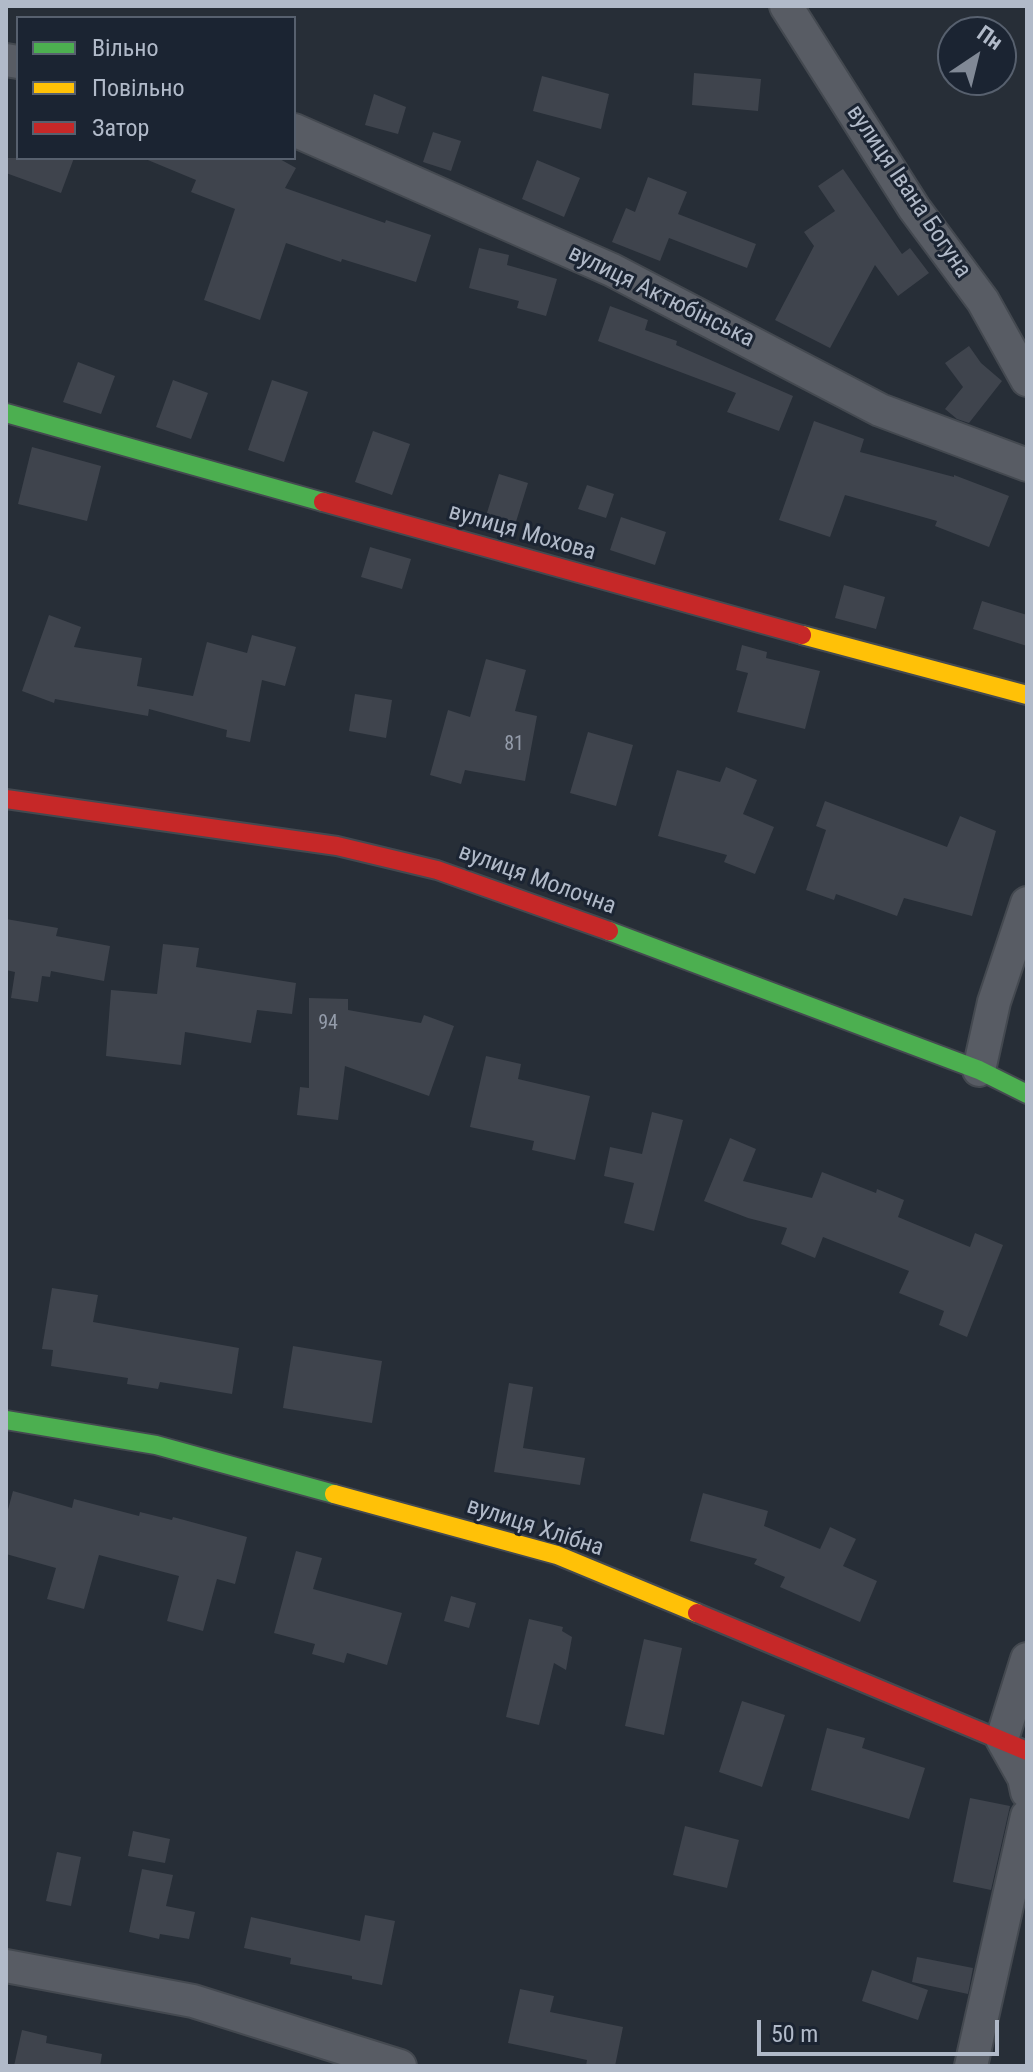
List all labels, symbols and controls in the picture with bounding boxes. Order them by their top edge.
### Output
legend [16,16,296,160]
north arrow [937,16,1017,96]
text: Пн [973,20,1007,55]
text: Вільно [92,34,159,62]
text: Повільно [92,74,185,102]
street label: вулиця Івана Богуна [839,100,977,284]
text: Затор [92,114,149,142]
street label: вулиця Актюбінська [563,240,759,354]
street label: вулиця Мохова [445,498,599,568]
house number: 81 [504,733,524,757]
street label: вулиця Молочна [454,838,620,922]
house number: 94 [318,1012,338,1036]
street label: вулиця Хлібна [463,1492,607,1564]
scale bar [761,2004,1003,2054]
text: 50 m [771,2020,818,2048]

